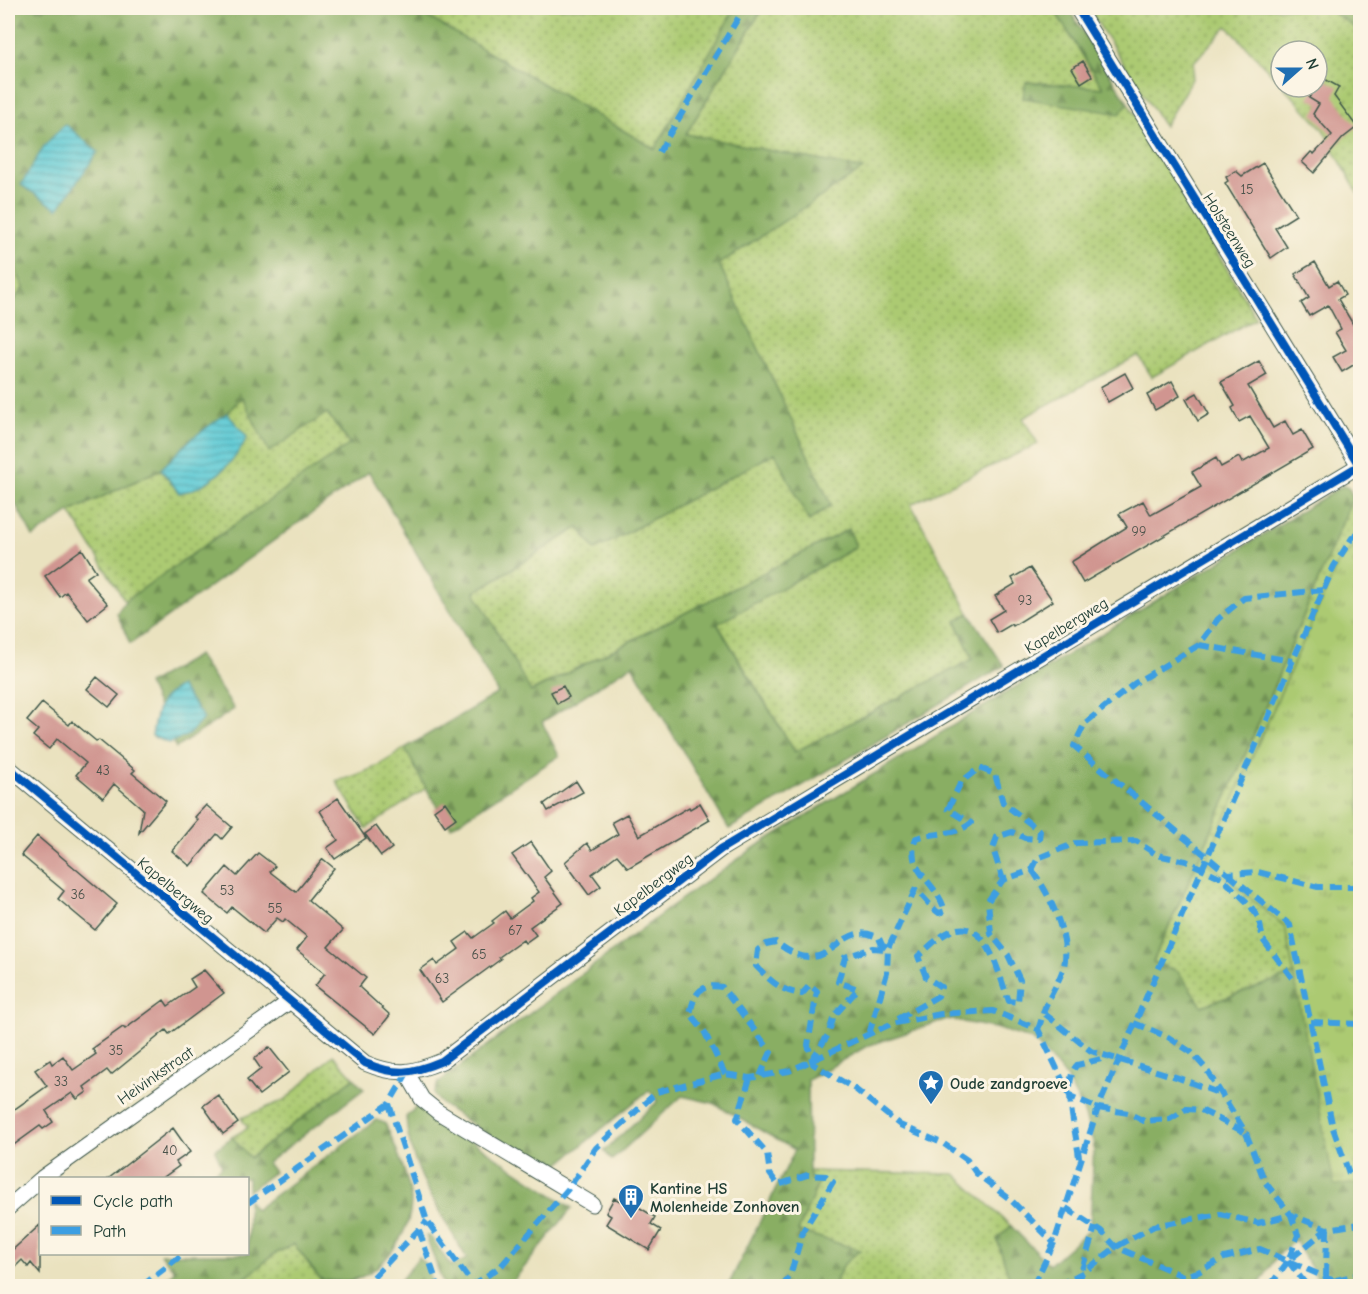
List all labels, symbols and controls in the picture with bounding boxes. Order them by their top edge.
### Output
north arrow [1269,39,1329,99]
text: N [1302,56,1322,72]
house number: 15 [1240,181,1254,198]
street label: Holsteenweg [1199,190,1259,271]
house number: 99 [1132,523,1146,540]
house number: 93 [1018,592,1032,609]
street label: Kapelbergweg [1022,594,1111,658]
house number: 43 [96,762,110,779]
street label: Kapelbergweg [611,849,697,920]
street label: Kapelbergweg [134,854,217,928]
house number: 53 [220,882,234,899]
house number: 36 [71,886,85,903]
house number: 55 [267,900,283,917]
house number: 67 [508,922,522,939]
house number: 65 [471,946,487,963]
house number: 63 [435,970,449,987]
house number: 35 [109,1042,123,1059]
street label: Heivinkstraat [114,1043,197,1109]
place icon: Oude zandgroeve [916,1068,946,1106]
house number: 33 [54,1073,68,1090]
place label: Oude zandgroeve [950,1075,1068,1093]
house number: 40 [162,1142,178,1159]
legend [39,1177,249,1255]
place label: Kantine HS Molenheide Zonhoven [650,1180,799,1216]
building icon: Kantine HS Molenheide Zonhoven [616,1182,646,1220]
text: Cycle path [93,1191,173,1212]
text: Path [93,1221,126,1242]

